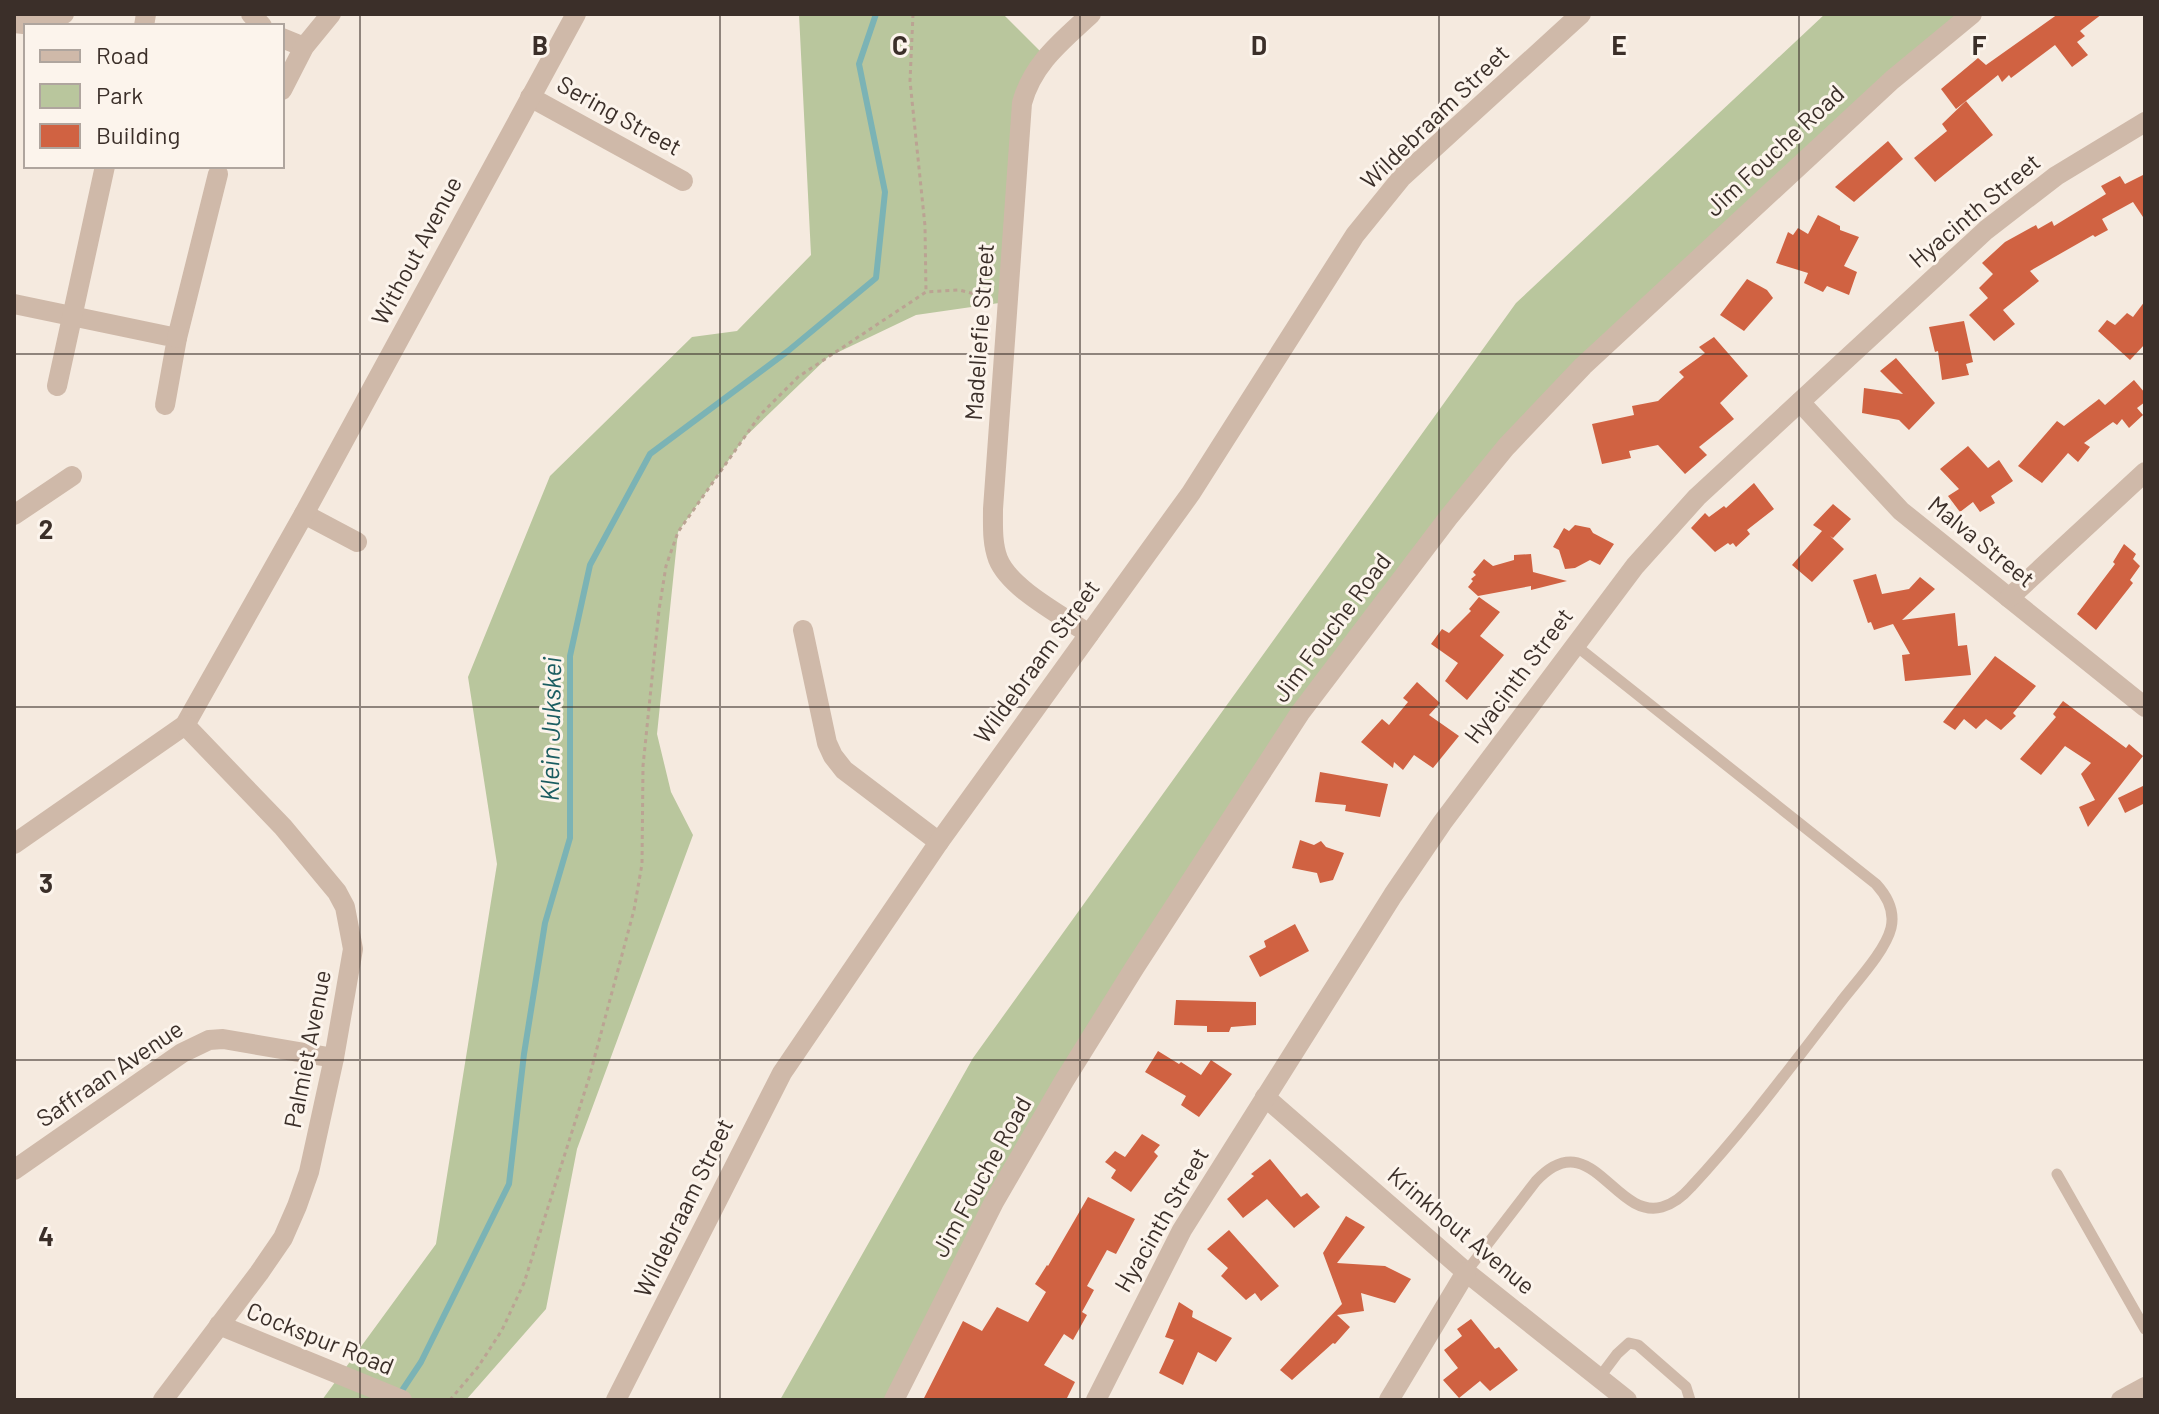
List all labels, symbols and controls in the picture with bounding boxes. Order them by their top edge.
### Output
legend [24,24,284,168]
text: B [532,29,548,60]
text: C [892,29,908,60]
text: D [1251,29,1267,60]
text: E [1611,29,1627,60]
text: F [1972,29,1987,60]
street label: Wildebraam Street [1354,38,1514,194]
text: Road [96,40,149,69]
street label: Sering Street [552,69,687,161]
street label: Jim Fouche Road [1699,78,1849,222]
text: Park [96,80,143,109]
text: Building [96,120,180,149]
street label: Hyacinth Street [1903,147,2046,273]
street label: Without Avenue [364,171,467,330]
street label: Madeliefie Street [958,242,999,421]
street label: Malva Street [1923,489,2041,593]
text: 2 [39,513,53,544]
street label: Jim Fouche Road [1265,547,1396,707]
street label: Wildebraam Street [967,574,1105,749]
street label: Hyacinth Street [1457,602,1578,749]
water label: Klein Jukskei [533,656,566,801]
text: 3 [39,867,53,898]
street label: Palmiet Avenue [277,967,336,1130]
street label: Saffraan Avenue [30,1013,188,1132]
street label: Jim Fouche Road [925,1091,1037,1262]
street label: Wildebraam Street [627,1113,738,1301]
street label: Hyacinth Street [1108,1142,1214,1297]
street label: Krinkhout Avenue [1383,1160,1541,1300]
text: 4 [38,1220,54,1251]
street label: Cockspur Road [243,1295,398,1380]

